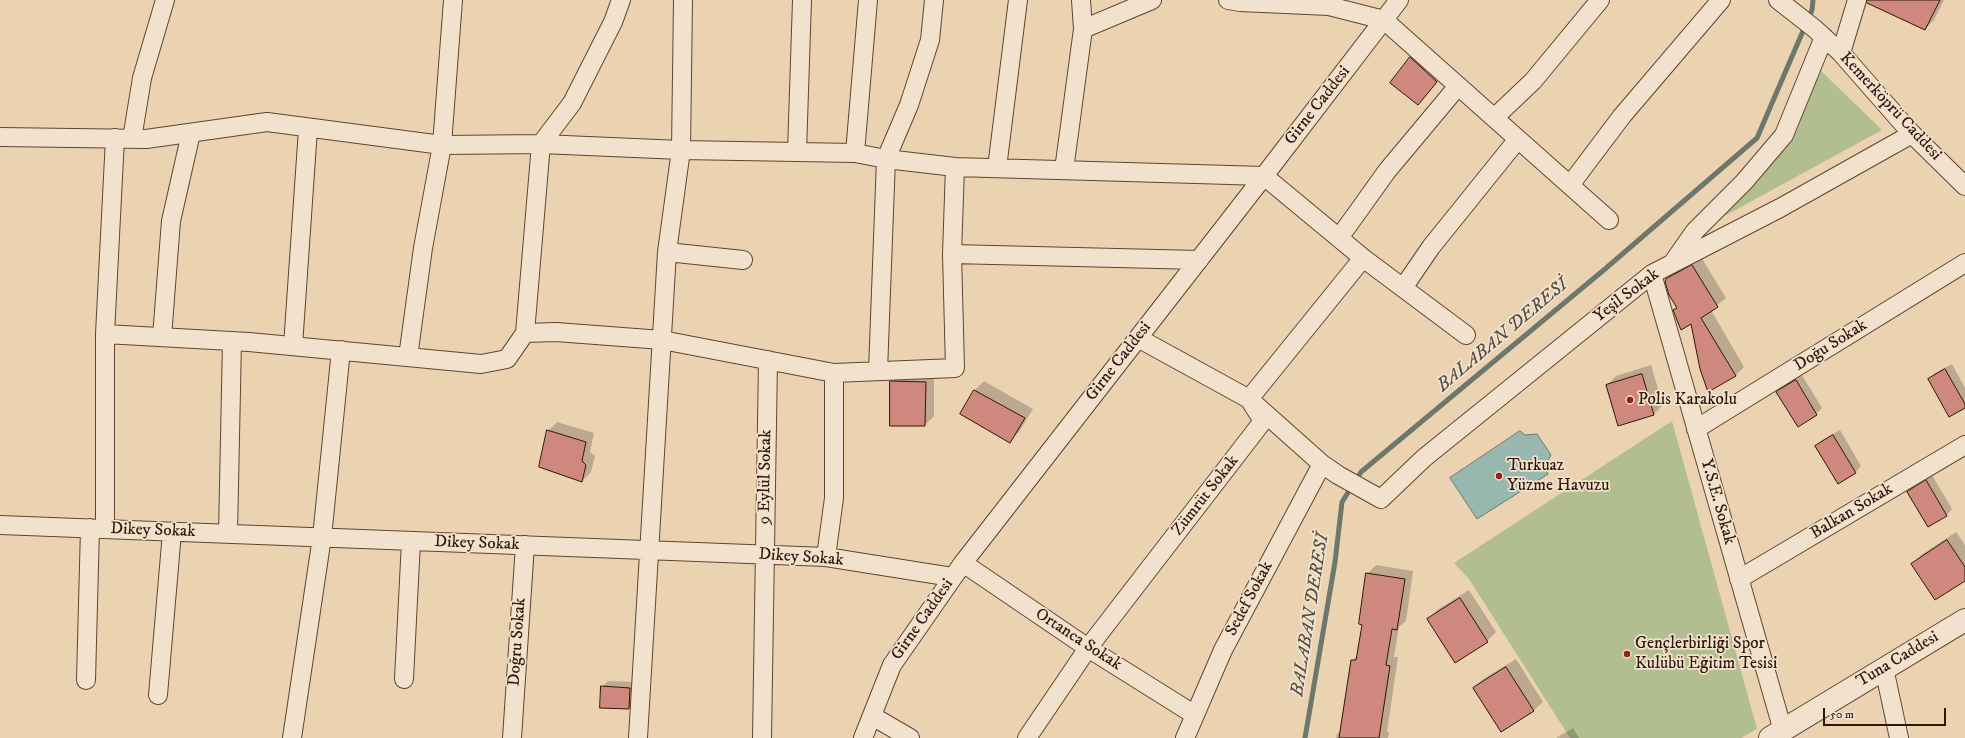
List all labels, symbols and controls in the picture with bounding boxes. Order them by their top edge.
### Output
street label: Kemerköprü Caddesi [1835,49,1945,165]
street label: Girne Caddesi [1281,62,1355,150]
street label: Yeşil Sokak [1590,265,1664,327]
water label: BALABAN DERESİ [1433,275,1573,397]
street label: Doğu Sokak [1791,316,1871,376]
street label: Girne Caddesi [1082,318,1156,406]
place label: Polis Karakolu [1638,390,1737,410]
marker: Polis Karakolu [1625,395,1635,405]
street label: 9 Eylül Sokak [755,429,777,525]
street label: Zümrüt Sokak [1168,452,1244,540]
place label: Turkuaz Yüzme Havuzu [1507,456,1609,496]
street label: Y.S.E. Sokak [1695,457,1739,547]
marker: Turkuaz Yüzme Havuzu [1494,471,1504,481]
street label: Balkan Sokak [1807,479,1897,545]
street label: Dikey Sokak [110,519,196,543]
street label: Dikey Sokak [434,532,520,556]
water label: BALABAN DERESİ [1287,532,1335,698]
street label: Dikey Sokak [758,545,844,571]
street label: Sedef Sokak [1222,558,1278,640]
street label: Girne Caddesi [887,575,959,665]
street label: Doğru Sokak [505,597,531,687]
street label: Ortanca Sokak [1031,604,1125,676]
street label: Tuna Caddesi [1853,628,1943,692]
place label: Gençlerbirliği Spor Kulübü Eğitim Tesisi [1635,634,1777,674]
marker: Gençlerbirliği Spor Kulübü Eğitim Tesisi [1622,649,1632,659]
scale bar [1825,700,1948,726]
text: 50 m [1830,707,1854,722]

